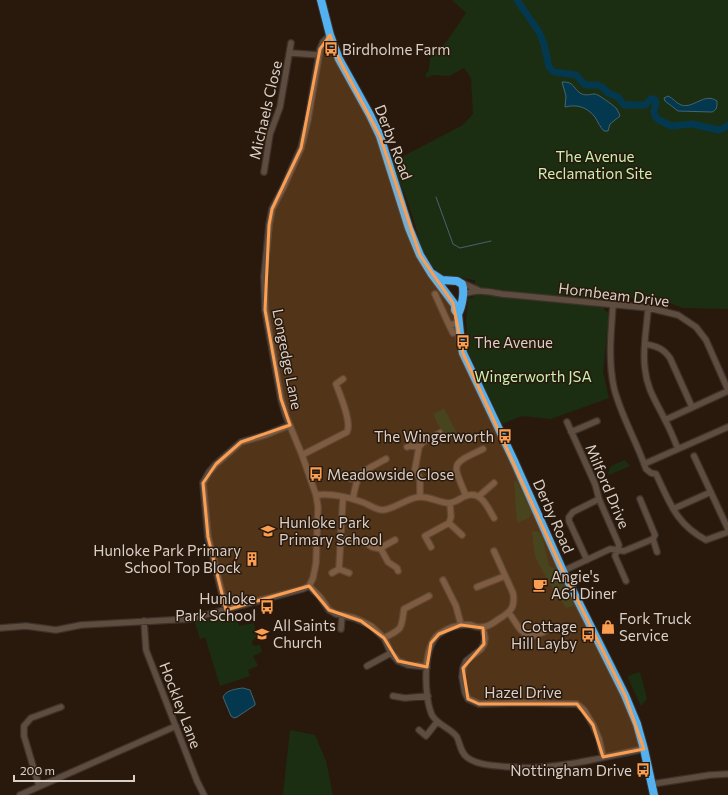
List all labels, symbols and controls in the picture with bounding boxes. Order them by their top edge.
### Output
place label: Birdholme Farm [342,40,450,58]
bus stop icon: Birdholme Farm [323,41,339,57]
street label: Michaels Close [245,59,285,161]
street label: Derby Road [371,102,417,182]
park label: The Avenue Reclamation Site [538,147,652,182]
street label: Hornbeam Drive [558,278,671,310]
street label: Longedge Lane [269,307,307,411]
place label: The Avenue [474,333,553,351]
bus stop icon: The Avenue [455,334,471,350]
park label: Wingerworth JSA [474,367,592,385]
place label: The Wingerworth [374,427,494,445]
bus stop icon: The Wingerworth [497,428,513,444]
street label: Milford Drive [582,441,634,531]
place label: Meadowside Close [327,465,454,483]
bus stop icon: Meadowside Close [308,466,324,482]
street label: Derby Road [530,476,578,556]
place label: Hunloke Park Primary School [279,513,382,548]
school or university icon: Hunloke Park Primary School [260,523,276,539]
place label: Hunloke Park Primary School Top Block [93,541,241,576]
building icon: Hunloke Park Primary School Top Block [244,551,260,567]
place label: Angie's A61 Diner [551,567,617,602]
cafe icon: Angie's A61 Diner [532,577,548,593]
place label: Hunloke Park School [175,589,256,624]
bus stop icon: Hunloke Park School [259,599,275,615]
place label: Fork Truck Service [619,609,692,644]
place label: All Saints Church [273,616,336,651]
place label: Cottage Hill Layby [511,617,577,652]
shop icon: Fork Truck Service [600,619,616,635]
school or university icon: All Saints Church [254,626,270,642]
bus stop icon: Cottage Hill Layby [580,627,596,643]
street label: Hockley Lane [156,659,206,751]
street label: Hazel Drive [484,683,562,701]
scale bar [14,757,134,783]
place label: Nottingham Drive [510,761,632,779]
bus stop icon: Nottingham Drive [635,762,651,778]
text: 200 m [20,763,55,777]

